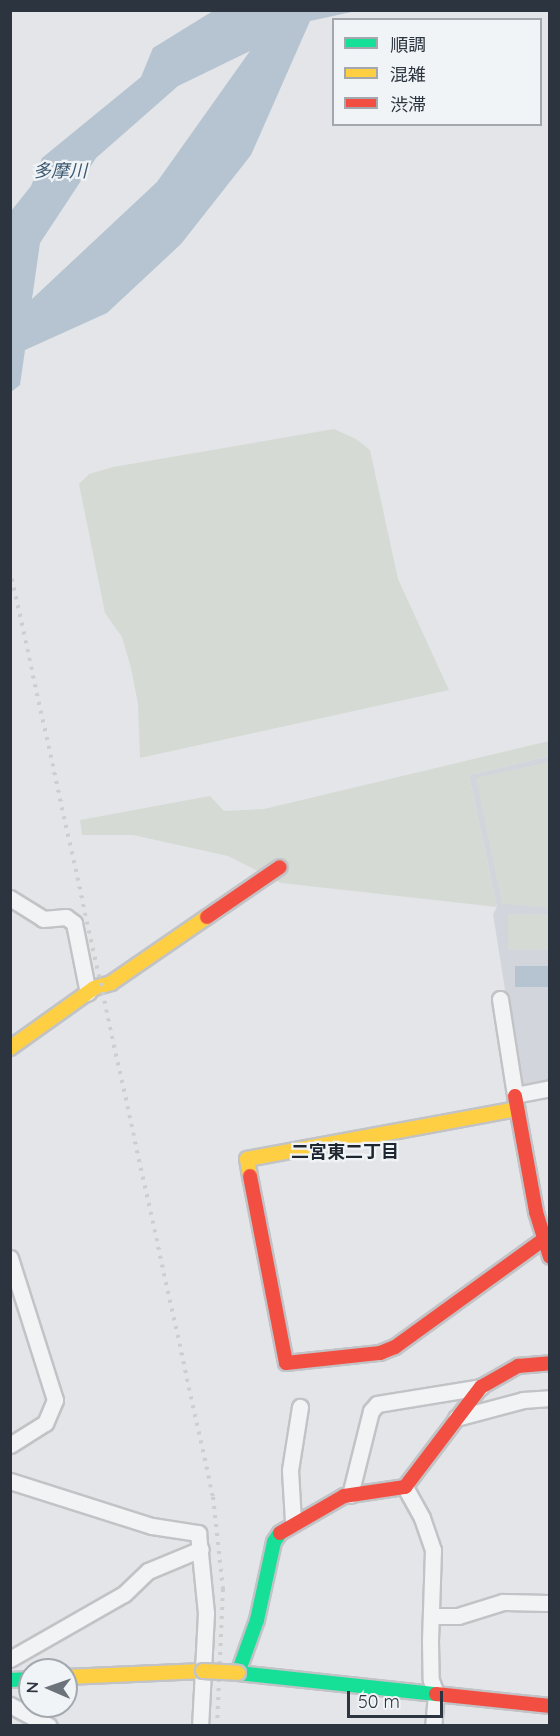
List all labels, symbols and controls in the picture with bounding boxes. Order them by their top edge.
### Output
legend [332,18,542,126]
text: 順調 [390,33,426,56]
text: 混雑 [390,63,426,86]
text: 渋滞 [390,93,426,116]
water label: 多摩川 [33,160,87,182]
district label: 二宮東二丁目 [291,1141,399,1163]
north arrow [18,1658,78,1718]
scale bar [350,1679,446,1717]
text: N [22,1681,42,1694]
text: 50 m [358,1690,400,1713]

